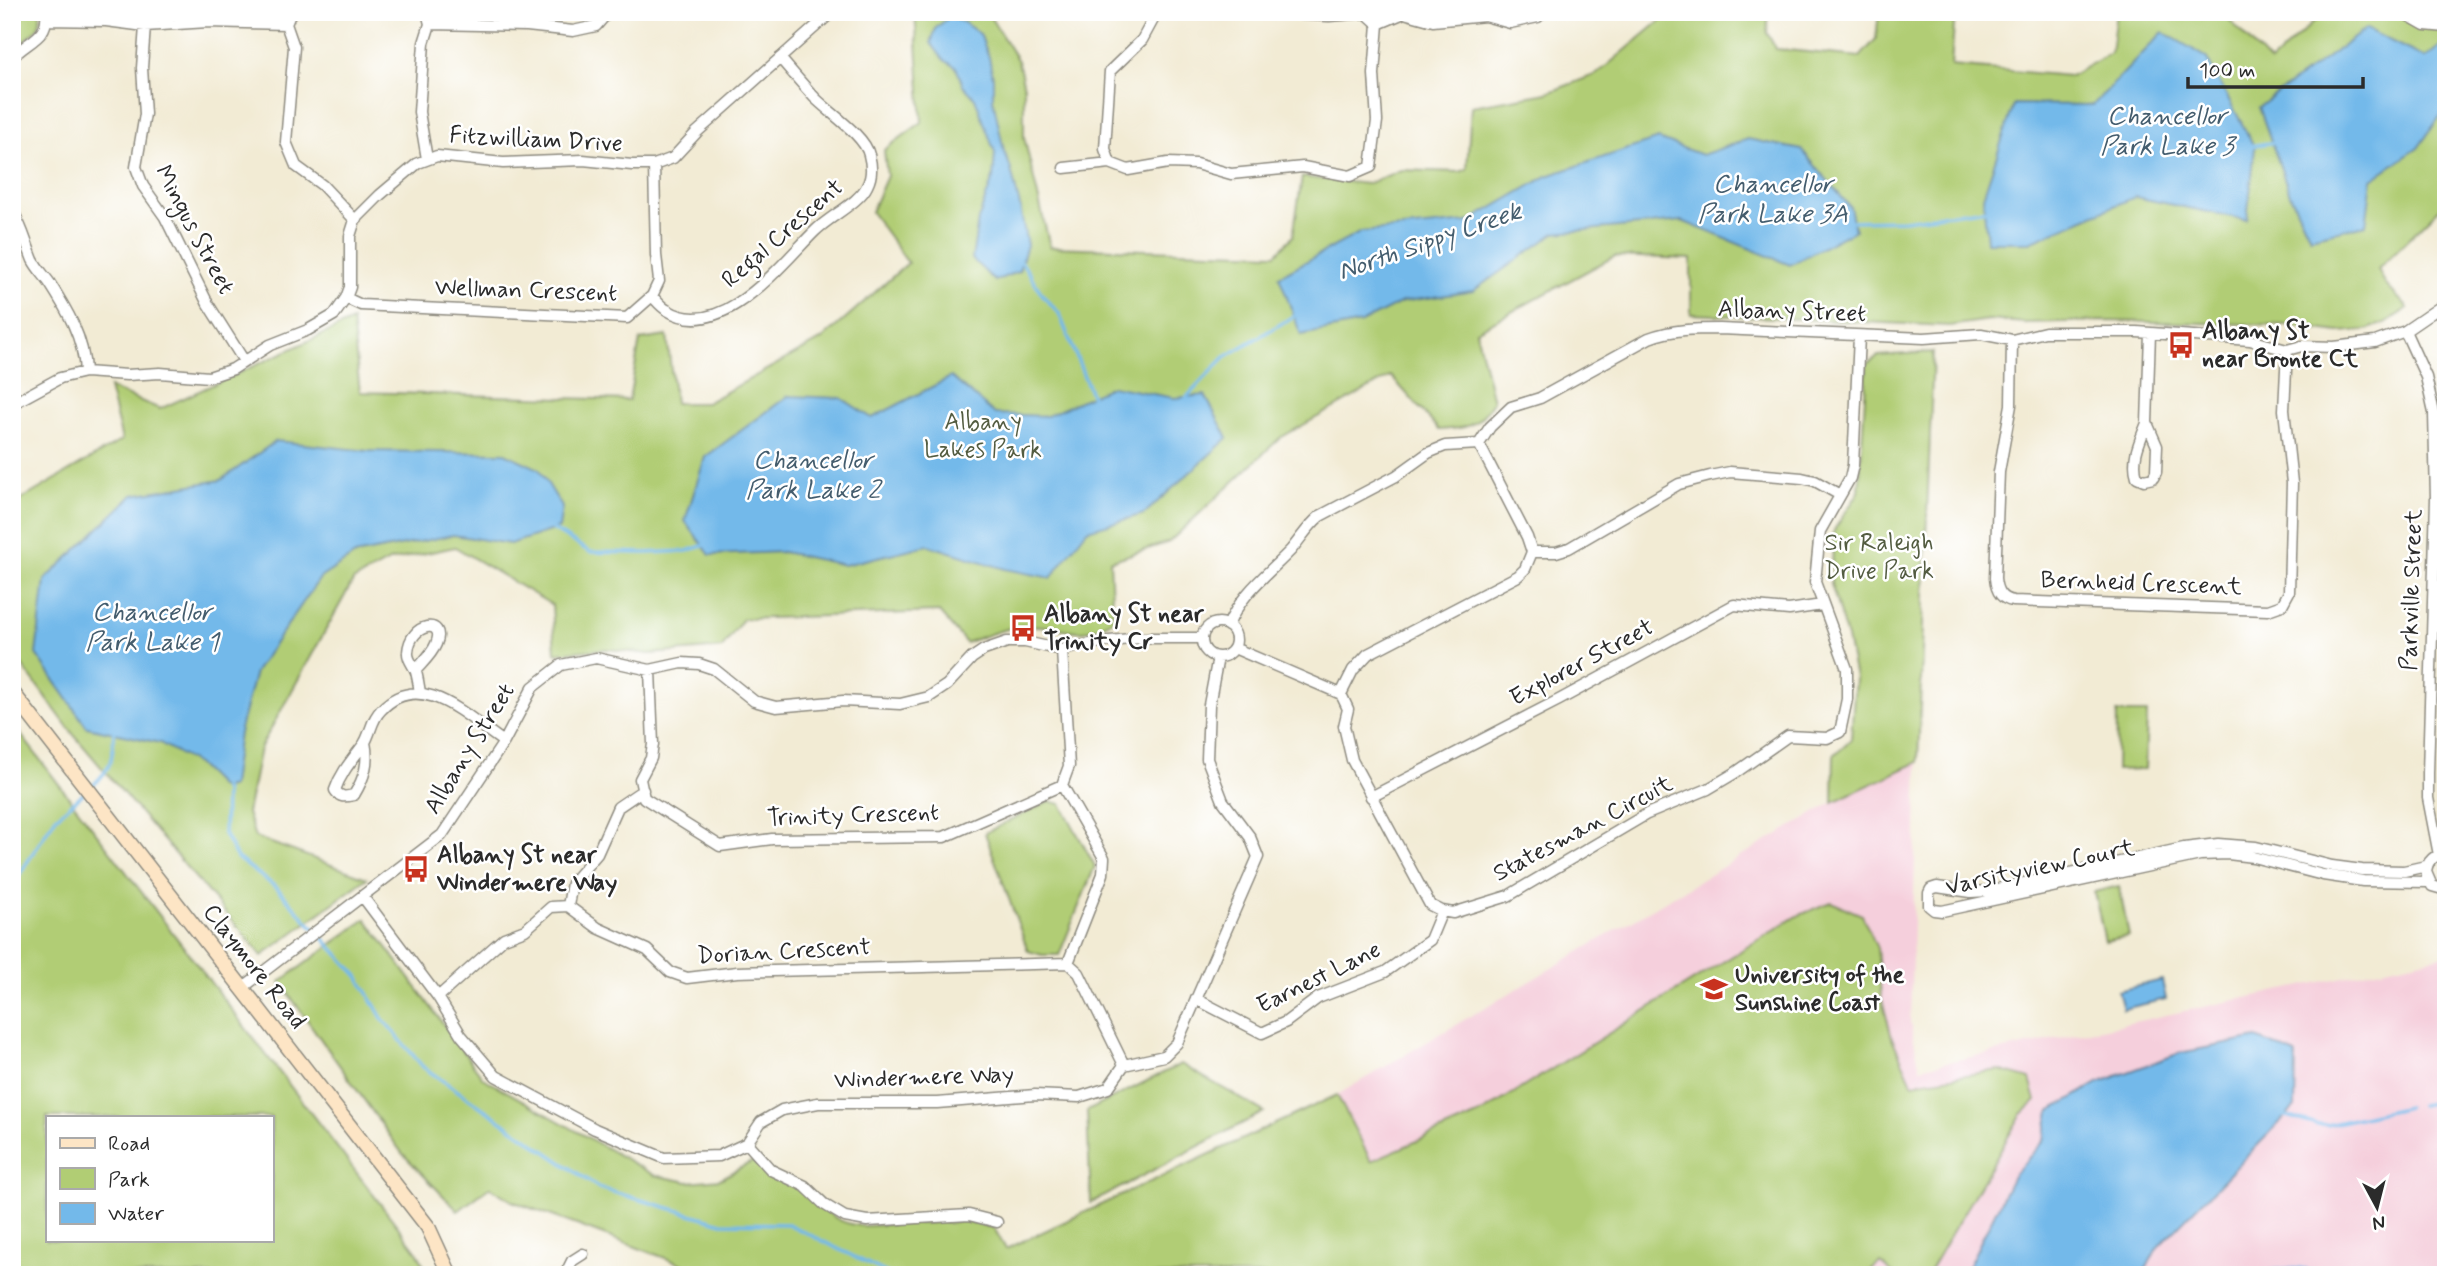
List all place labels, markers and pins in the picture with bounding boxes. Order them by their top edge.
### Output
place label: Albany St near Bronte Ct [2202,316,2359,375]
bus stop icon: Albany St near Bronte Ct [2166,330,2196,360]
place label: Albany St near Trinity Cr [1044,599,1205,658]
bus stop icon: Albany St near Trinity Cr [1008,613,1038,643]
place label: Albany St near Windermere Way [436,840,617,899]
bus stop icon: Albany St near Windermere Way [401,854,431,884]
place label: University of the Sunshine Coast [1735,960,1905,1019]
school or university icon: University of the Sunshine Coast [1699,974,1729,1004]

